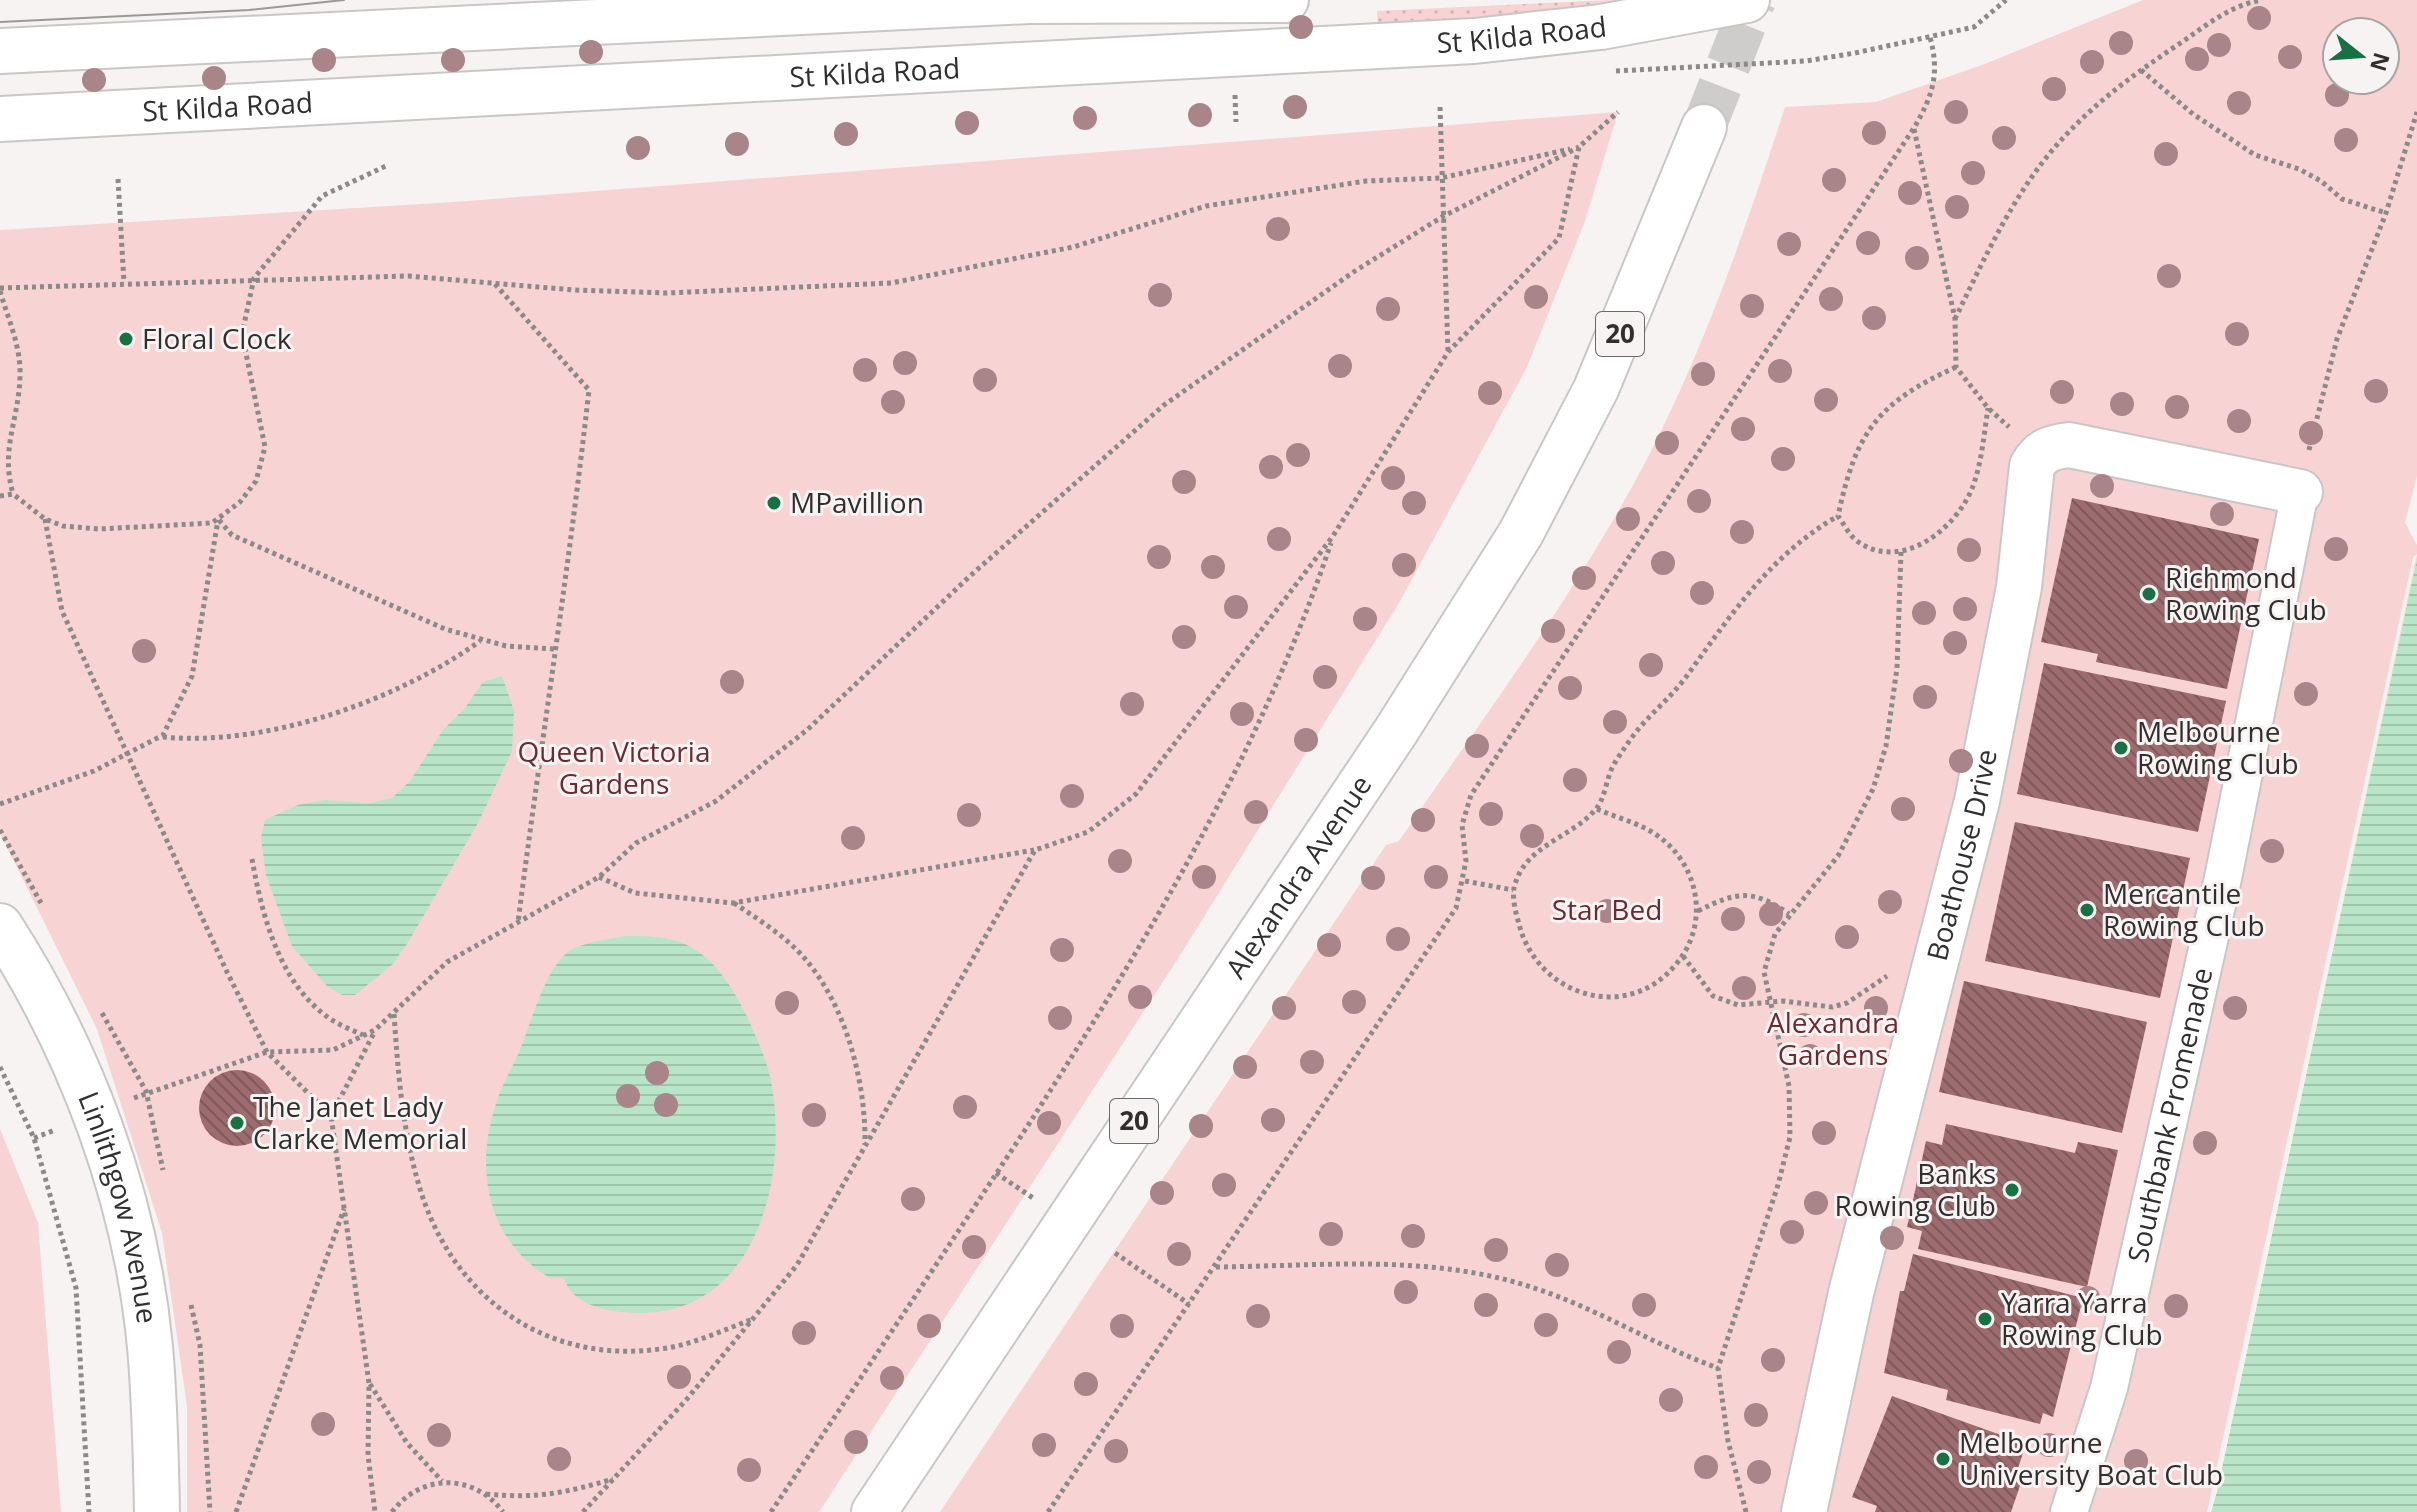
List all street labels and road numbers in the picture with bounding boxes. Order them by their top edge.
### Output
street label: St Kilda Road [1436,7,1608,61]
street label: St Kilda Road [788,48,961,95]
street label: St Kilda Road [141,82,314,129]
road number: 20 [1596,312,1644,356]
street label: Boathouse Drive [1917,746,2005,965]
street label: Alexandra Avenue [1216,767,1379,985]
street label: Southbank Promenade [2118,964,2220,1266]
street label: Linlithgow Avenue [70,1086,167,1326]
road number: 20 [1110,1099,1158,1143]

